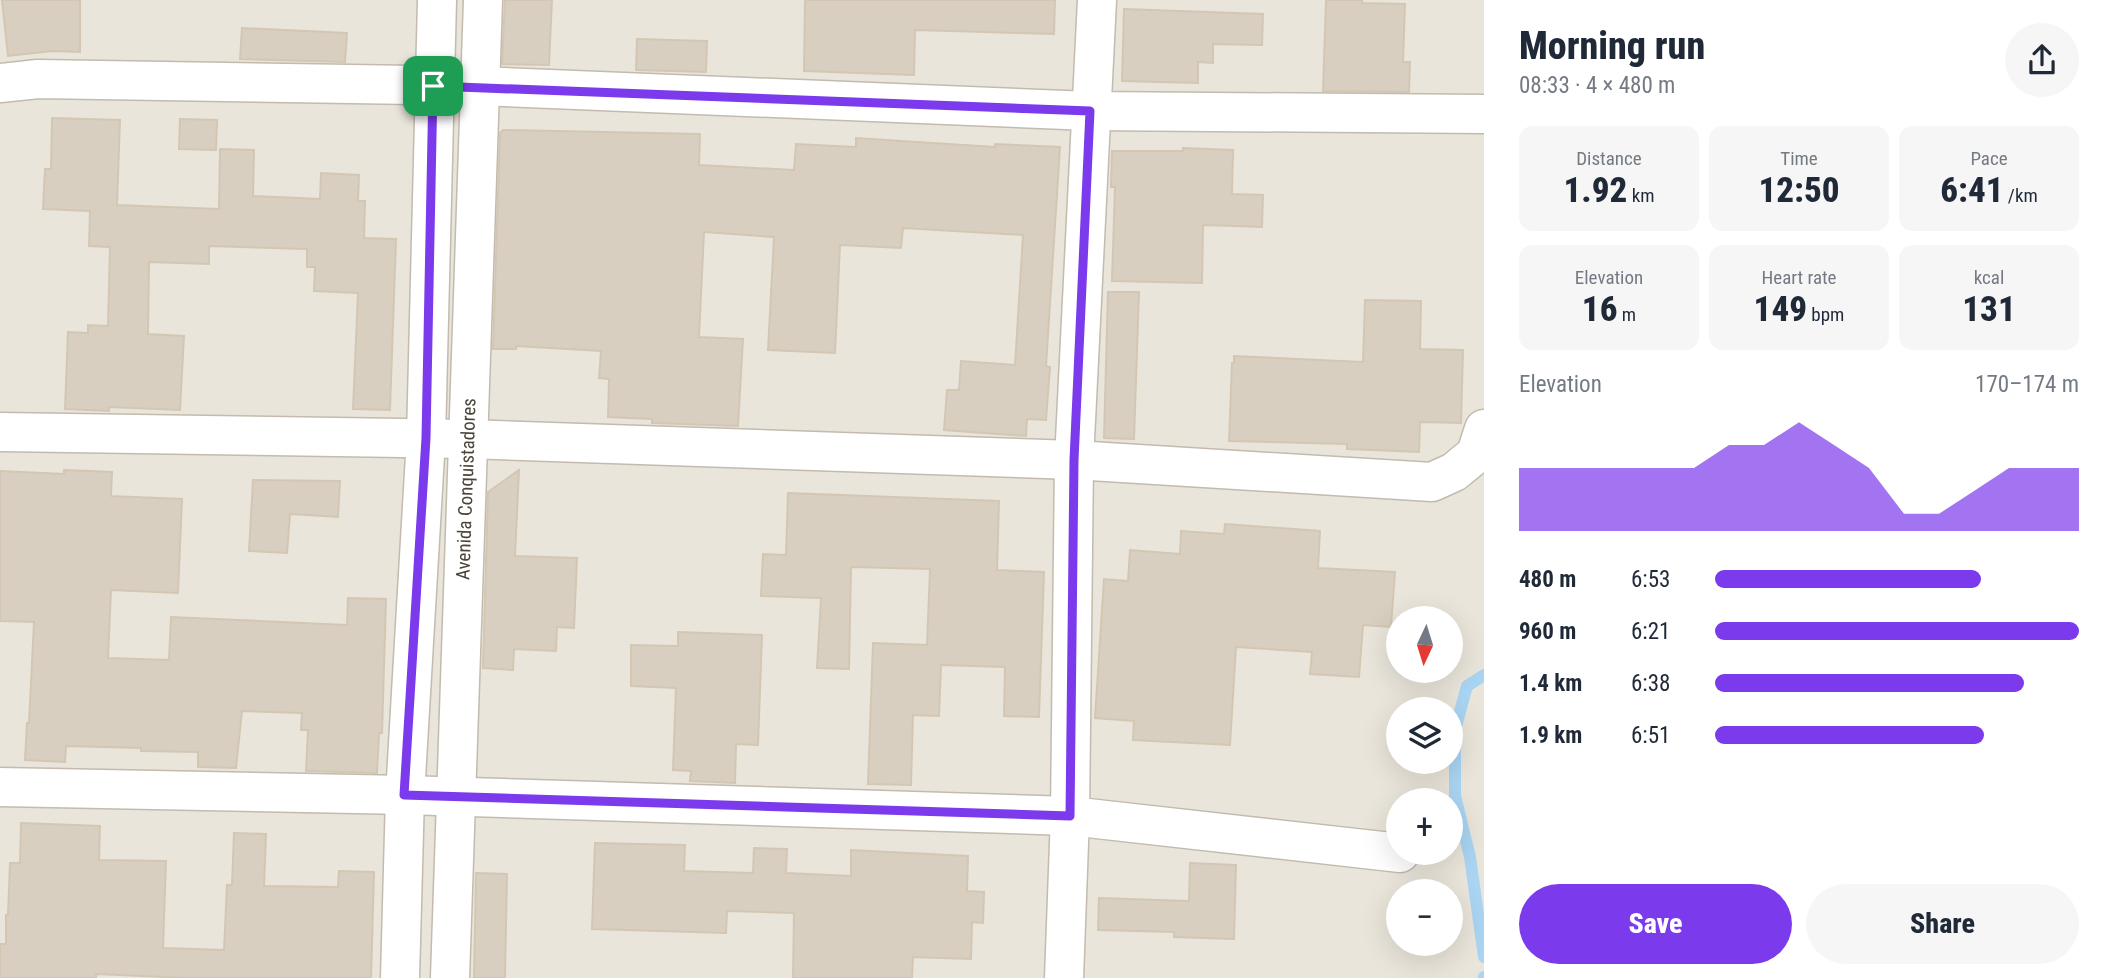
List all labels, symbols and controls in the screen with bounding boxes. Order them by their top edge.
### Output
button: share [2005,23,2079,97]
text: Morning run [1519,24,1705,68]
pin [403,56,463,116]
icon: arrive [414,67,452,105]
text: 08:33 · 4 × 480 m [1519,72,1675,99]
text: Distance [1576,147,1642,170]
text: Time [1780,147,1818,170]
text: Pace [1970,147,2008,170]
text: 1.92 [1564,170,1627,211]
text: 12:50 [1758,170,1840,211]
text: 6:41 [1940,170,2003,211]
text: km [1627,184,1655,207]
text: /km [2003,184,2038,207]
text: Elevation [1575,266,1643,289]
text: Heart rate [1761,266,1837,289]
text: kcal [1974,266,2004,289]
text: 16 [1582,289,1617,330]
text: 149 [1754,289,1807,330]
text: 131 [1962,289,2016,330]
text: m [1617,303,1636,326]
text: bpm [1807,303,1844,326]
text: Elevation [1519,371,1602,398]
text: 170–174 m [1975,371,2079,398]
street label: Avenida Conquistadores [451,398,481,580]
text: 480 m [1519,566,1576,593]
text: 6:53 [1631,566,1670,593]
north arrow [1386,606,1463,682]
map controls [1386,606,1463,956]
text: 960 m [1519,618,1576,645]
text: 6:21 [1631,618,1670,645]
text: 1.4 km [1519,670,1582,697]
text: 6:38 [1631,670,1670,697]
button: layers [1386,697,1463,774]
text: 1.9 km [1519,722,1582,749]
text: 6:51 [1631,722,1670,749]
button: + [1386,788,1463,865]
button: − [1386,879,1463,956]
button: Save [1519,884,1792,964]
button: Share [1806,884,2079,964]

